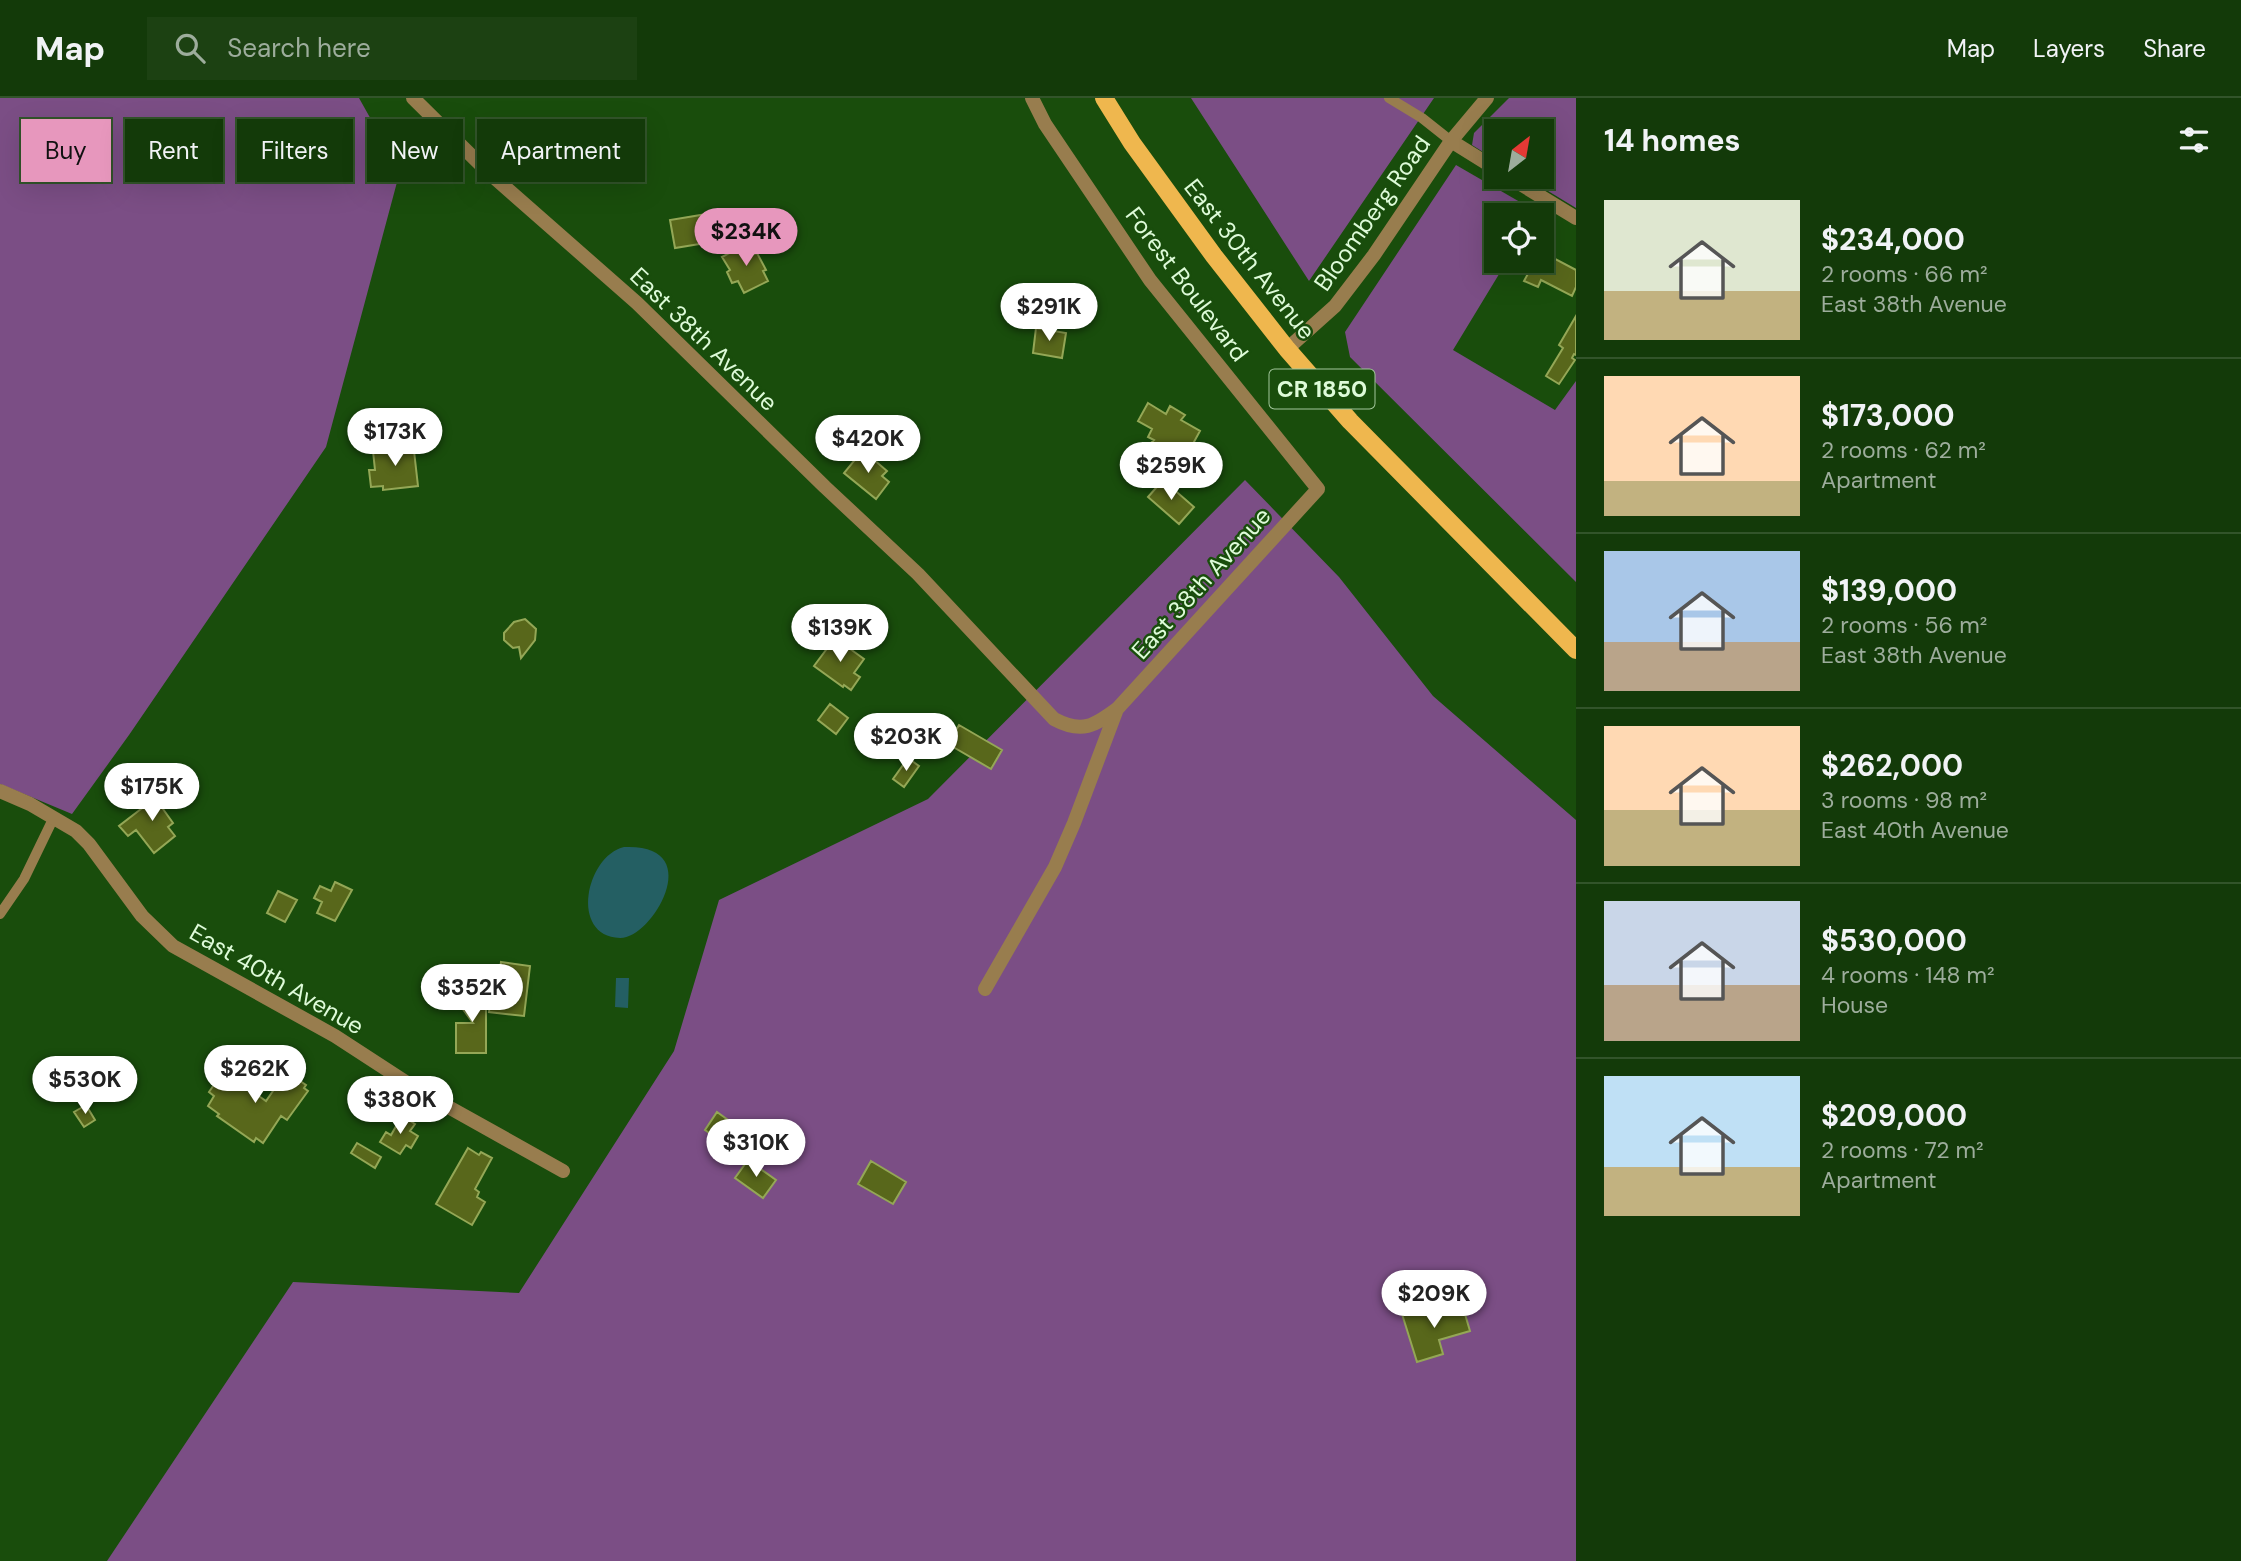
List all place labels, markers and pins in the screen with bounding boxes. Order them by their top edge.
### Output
pin: $234K [697,208,795,268]
pin: $291K [1000,284,1098,343]
pin: $173K [346,408,444,468]
pin: $420K [819,416,917,475]
pin: $259K [1122,442,1220,502]
pin: $139K [791,604,889,664]
pin: $203K [857,714,955,773]
pin: $175K [103,764,201,823]
pin: $352K [423,964,521,1024]
pin: $262K [206,1046,304,1105]
pin: $530K [36,1056,134,1116]
pin: $380K [351,1076,449,1136]
pin: $310K [707,1119,805,1179]
pin: $209K [1385,1270,1483,1330]

